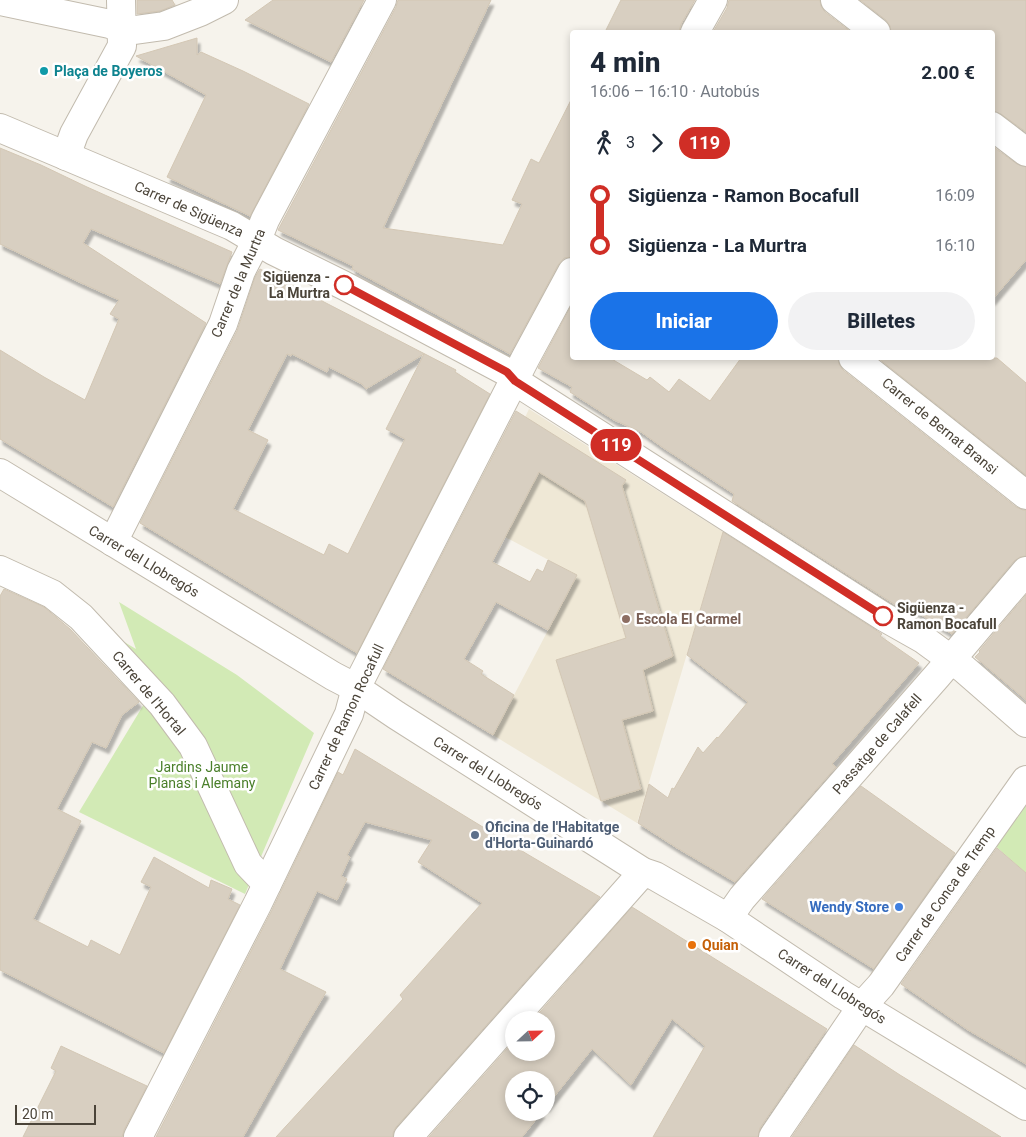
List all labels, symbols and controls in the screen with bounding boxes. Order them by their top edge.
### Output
text: 4 min [590,46,661,79]
text: 2.00 € [921,61,975,84]
place label: Plaça de Boyeros [54,63,163,79]
marker: Plaça de Boyeros [38,65,50,77]
text: 16:06 – 16:10 · Autobús [590,82,760,101]
icon: walk [590,129,618,157]
icon: forward [643,129,671,157]
text: 119 [689,132,720,153]
text: 3 [626,133,635,152]
street label: Carrer de Sigüenza [132,178,246,240]
text: Sigüenza - Ramon Bocafull [628,184,859,207]
text: 16:09 [935,186,975,205]
street label: Carrer de la Murtra [208,226,268,340]
text: Sigüenza - La Murtra [628,234,807,257]
text: 16:10 [935,236,975,255]
place label: Sigüenza - La Murtra [263,269,330,301]
marker: Sigüenza - La Murtra [334,275,354,295]
button: Iniciar [590,292,778,350]
button: Billetes [788,292,975,350]
street label: Carrer de Bernat Bransi [879,374,1001,478]
line badge: 119 [587,429,645,461]
text: 119 [601,434,631,455]
street label: Carrer del Llobregós [86,522,202,600]
place label: Sigüenza - Ramon Bocafull [897,600,997,632]
marker: Sigüenza - Ramon Bocafull [873,606,893,626]
place label: Escola El Carmel [636,611,741,627]
marker: Escola El Carmel [620,613,632,625]
street label: Carrer de Ramon Rocafull [305,641,387,793]
street label: Carrer de l'Hortal [109,648,189,738]
street label: Passatge de Calafell [829,691,925,797]
street label: Carrer del Llobregós [430,733,546,813]
park label: Jardins Jaume Planas i Alemany [149,759,256,791]
place label: Oficina de l'Habitatge d'Horta-Guinardó [485,819,620,851]
street label: Carrer de Conca de Tremp [892,823,998,965]
marker: Oficina de l'Habitatge d'Horta-Guinardó [469,829,481,841]
place label: Wendy Store [810,899,889,915]
marker: Wendy Store [893,901,905,913]
place label: Quian [702,937,739,953]
marker: Quian [686,939,698,951]
street label: Carrer del Llobregós [775,945,889,1027]
north arrow [505,1011,555,1061]
map controls [505,1011,555,1121]
button: locate [505,1071,555,1121]
scale bar [15,1102,96,1125]
text: 20 m [22,1106,54,1122]

